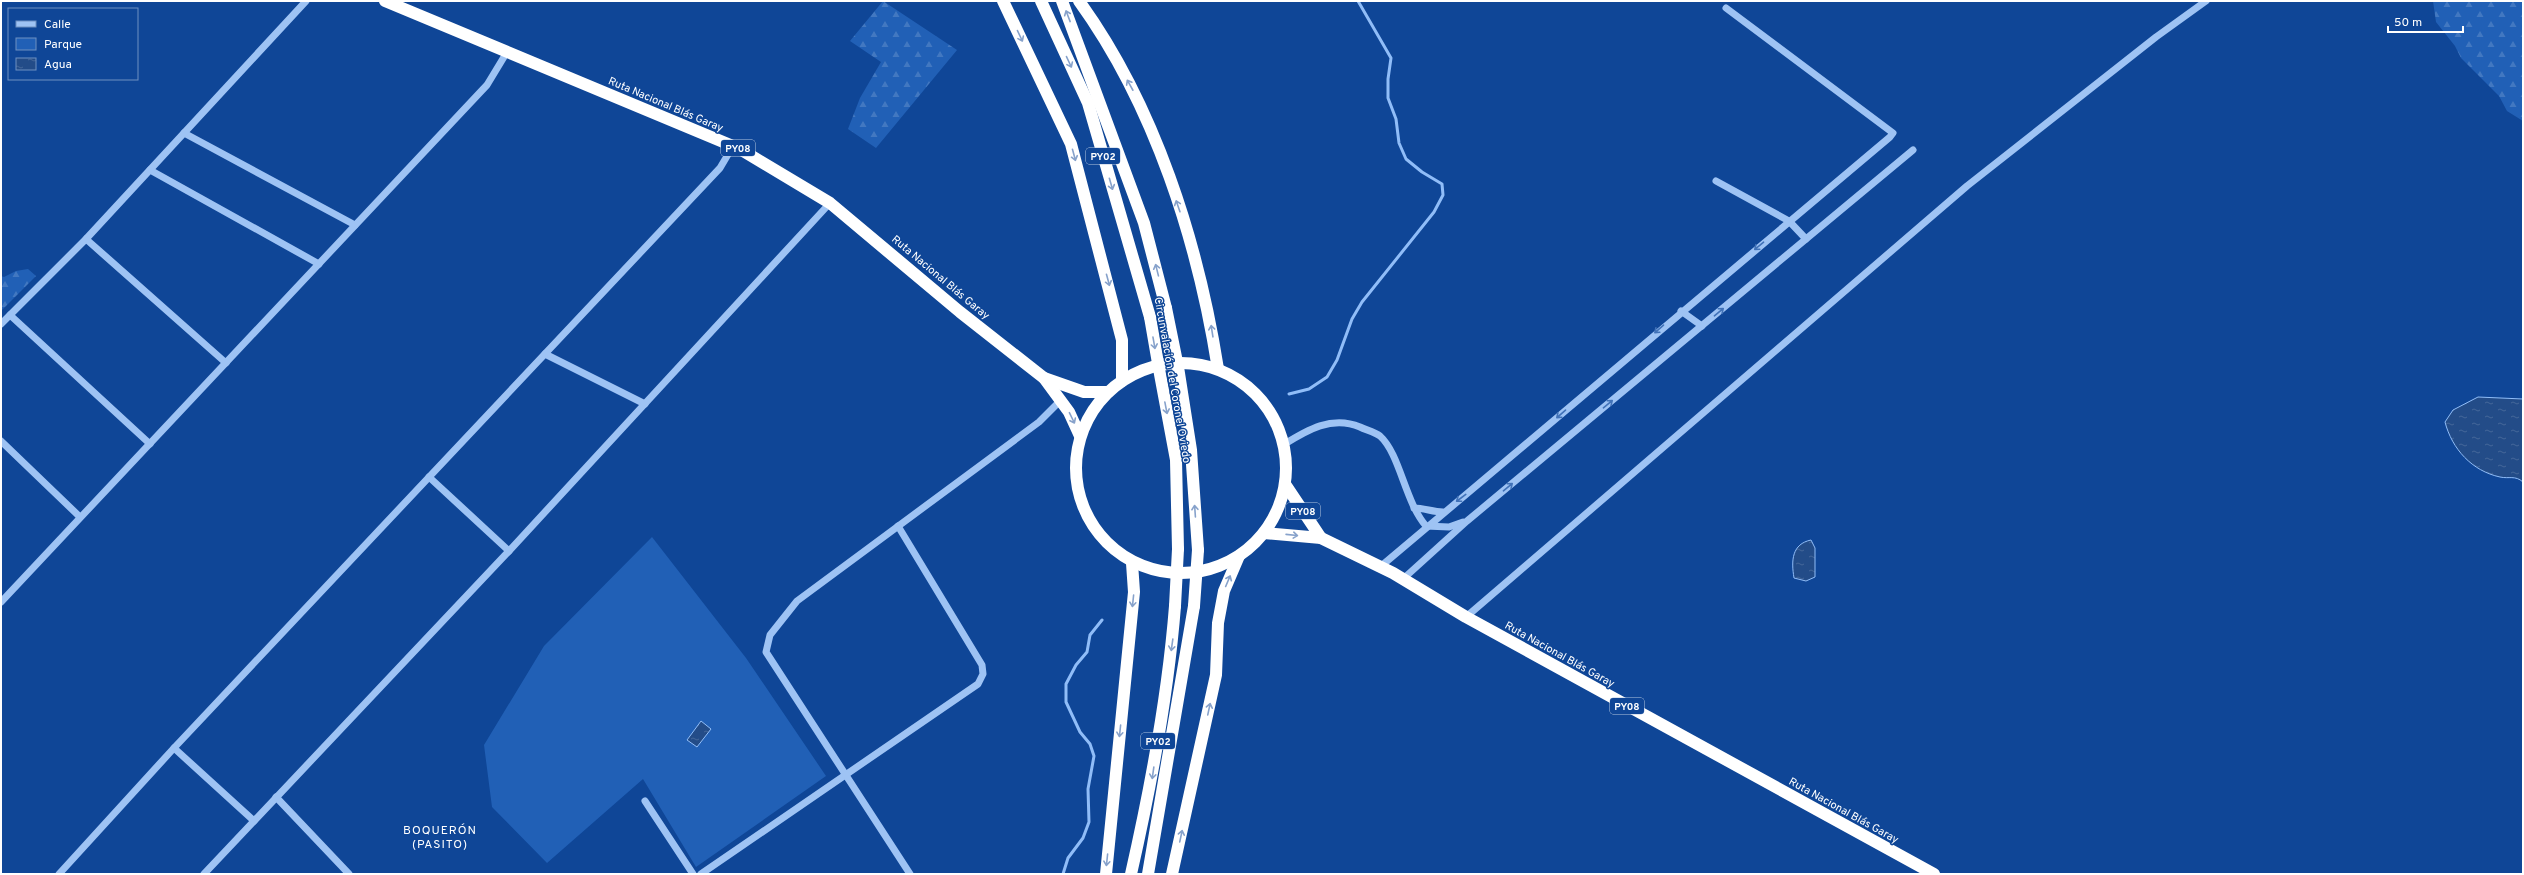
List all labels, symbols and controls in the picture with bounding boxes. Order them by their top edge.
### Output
legend [8,8,138,80]
scale bar [2388,8,2463,34]
one-way arrow [1063,10,1071,22]
text: 50 m [2394,15,2422,31]
text: Calle [44,17,71,33]
one-way arrow [1017,30,1024,42]
text: Parque [44,37,82,53]
one-way arrow [1066,55,1073,67]
text: Agua [44,57,72,73]
street label: Ruta Nacional Blás Garay [606,74,725,136]
one-way arrow [1125,79,1133,91]
road number: PY08 [721,140,755,156]
one-way arrow [1071,148,1078,161]
road number: PY02 [1086,148,1120,164]
one-way arrow [1108,177,1115,190]
one-way arrow [1174,200,1182,212]
street label: Ruta Nacional Blás Garay [888,233,992,323]
one-way arrow [1754,242,1764,251]
one-way arrow [1152,264,1160,277]
one-way arrow [1105,273,1112,286]
street label: Circunvalación del Coronel Oviedo [1150,296,1194,464]
one-way arrow [1713,308,1724,317]
one-way arrow [1208,325,1216,338]
one-way arrow [1654,325,1665,334]
one-way arrow [1151,336,1159,349]
one-way arrow [1602,400,1613,409]
one-way arrow [1162,401,1170,414]
one-way arrow [1555,409,1566,418]
one-way arrow [1069,411,1076,423]
one-way arrow [1502,482,1513,491]
one-way arrow [1456,494,1467,502]
road number: PY08 [1286,503,1320,519]
one-way arrow [1192,505,1199,518]
one-way arrow [1285,531,1298,538]
one-way arrow [1225,576,1233,588]
one-way arrow [1130,594,1137,607]
street label: Ruta Nacional Blás Garay [1502,619,1617,691]
one-way arrow [1168,638,1176,651]
road number: PY08 [1610,698,1644,714]
one-way arrow [1205,703,1213,716]
one-way arrow [1116,724,1124,737]
road number: PY02 [1141,733,1175,749]
one-way arrow [1149,766,1157,779]
street label: Ruta Nacional Blás Garay [1786,775,1901,847]
district label: BOQUERÓN (PASITO) [403,823,477,853]
one-way arrow [1177,830,1185,843]
one-way arrow [1103,853,1110,866]

